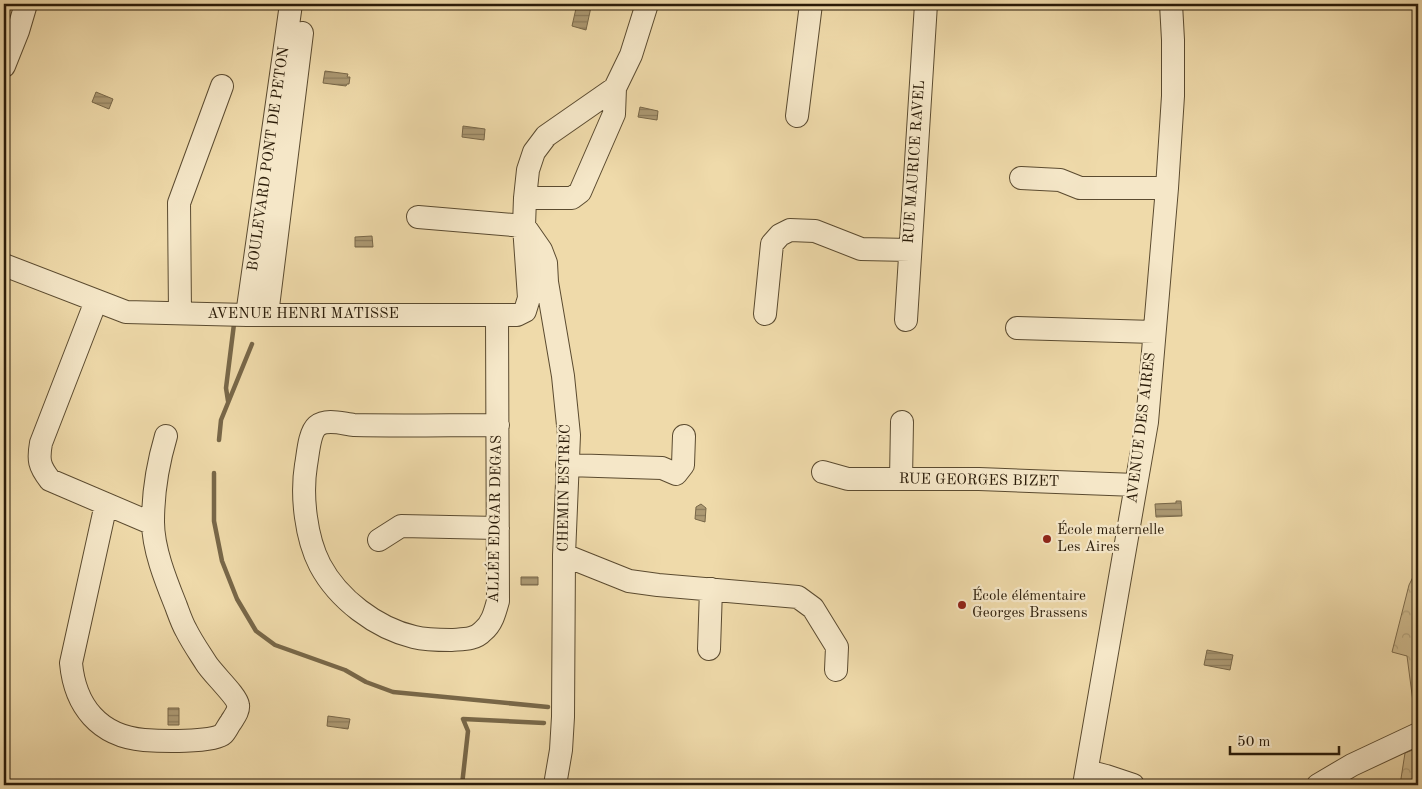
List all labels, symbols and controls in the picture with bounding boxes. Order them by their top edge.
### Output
street label: BOULEVARD PONT DE PETON [246,45,292,272]
street label: RUE MAURICE RAVEL [902,80,928,244]
street label: AVENUE HENRI MATISSE [207,307,399,322]
street label: AVENUE DES AIRES [1125,352,1159,504]
street label: CHEMIN ESTREC [556,424,574,552]
street label: ALLÉE EDGAR DEGAS [484,435,505,603]
street label: RUE GEORGES BIZET [899,472,1059,490]
place label: École maternelle Les Aires [1057,520,1164,555]
marker: École maternelle Les Aires [1041,533,1053,545]
place label: École élémentaire Georges Brassens [972,586,1087,621]
marker: École élémentaire Georges Brassens [956,599,968,611]
scale bar [1230,724,1338,756]
text: 50 m [1237,735,1271,750]

